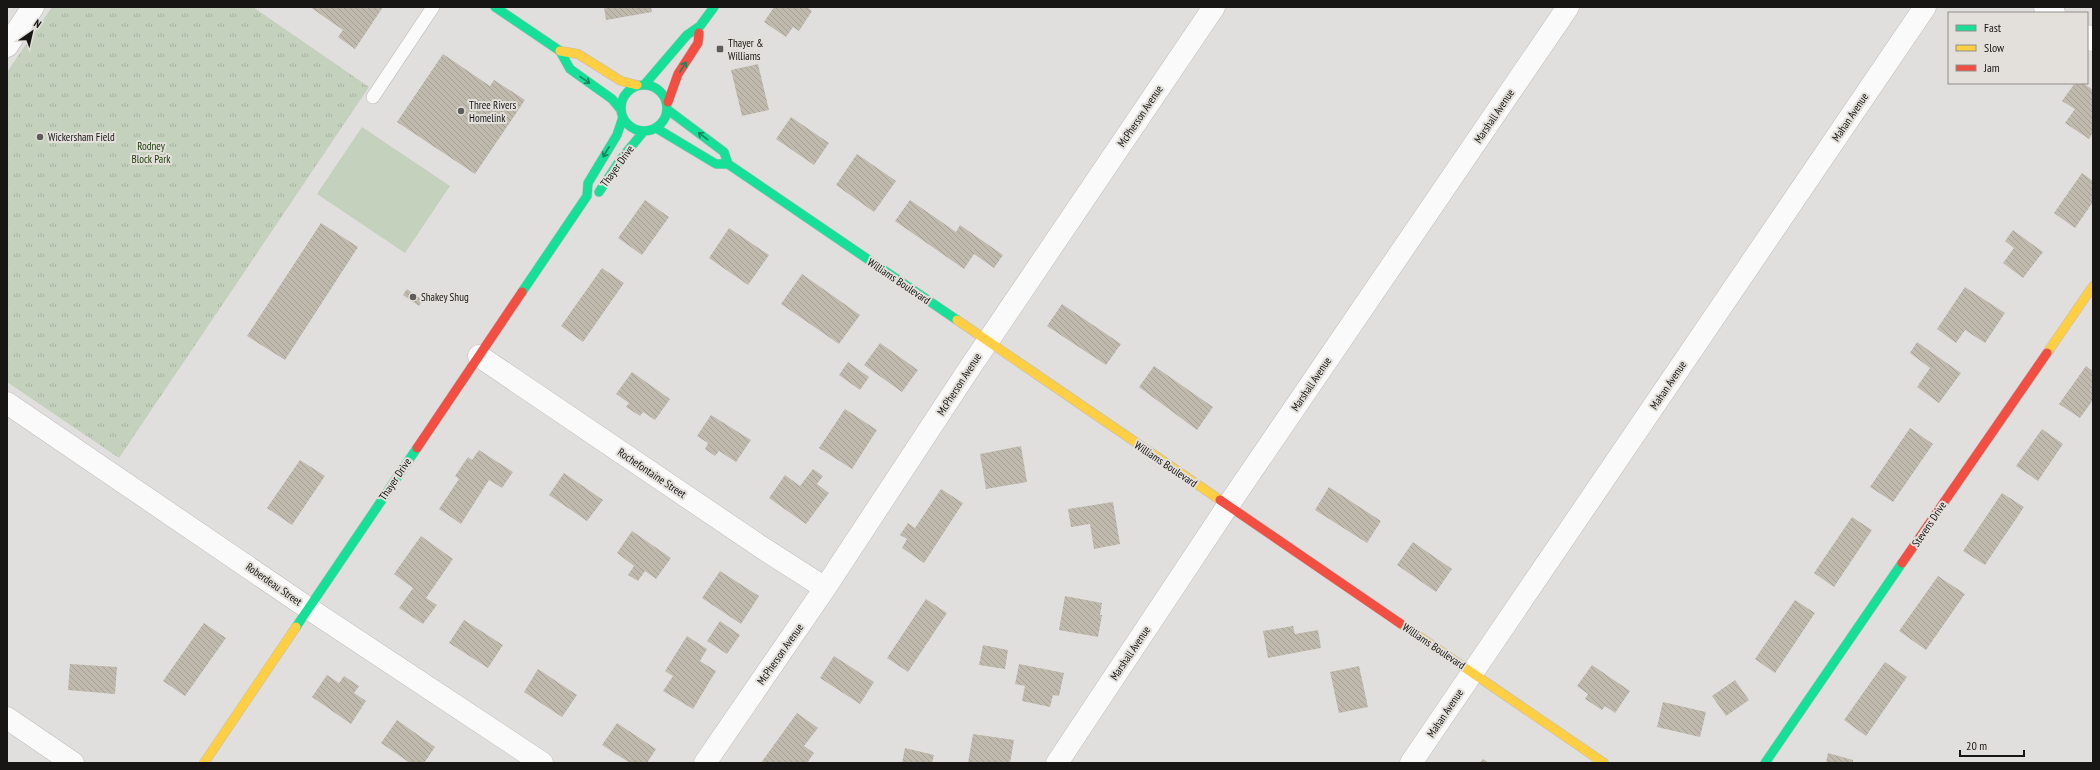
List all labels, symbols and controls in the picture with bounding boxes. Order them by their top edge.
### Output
north arrow [12,12,52,52]
legend [1948,12,2088,84]
text: N [31,16,44,31]
text: Fast [1984,20,2002,35]
place label: Thayer & Williams [728,36,763,63]
text: Slow [1984,40,2005,55]
marker: Thayer & Williams [715,44,725,54]
text: Jam [1983,60,2000,75]
one-way arrow [679,62,687,73]
one-way arrow [579,76,590,84]
street label: McPherson Avenue [1114,82,1166,150]
street label: Marshall Avenue [1471,86,1517,146]
street label: Mahan Avenue [1829,90,1872,144]
place label: Three Rivers Homelink [469,98,517,125]
marker: Three Rivers Homelink [456,106,466,116]
place label: Wickersham Field [48,130,115,144]
marker: Wickersham Field [35,132,45,142]
one-way arrow [697,132,708,141]
park label: Rodney Block Park [131,139,171,166]
street label: Thayer Drive [597,142,637,190]
one-way arrow [602,146,610,158]
street label: Williams Boulevard [865,255,933,307]
place label: Shakey Shug [421,290,469,304]
marker: Shakey Shug [408,292,418,302]
street label: McPherson Avenue [934,350,985,418]
street label: Marshall Avenue [1288,354,1334,414]
street label: Mahan Avenue [1647,358,1690,412]
street label: Williams Boulevard [1132,438,1200,490]
street label: Rochefontaine Street [615,445,689,501]
street label: Thayer Drive [376,455,415,503]
street label: Stevens Drive [1909,498,1950,549]
street label: Roberdeau Street [243,559,305,609]
street label: McPherson Avenue [754,620,806,687]
street label: Williams Boulevard [1400,620,1468,672]
street label: Marshall Avenue [1107,623,1153,683]
street label: Mahan Avenue [1424,686,1467,740]
scale bar [1960,732,2024,758]
text: 20 m [1966,738,1987,753]

